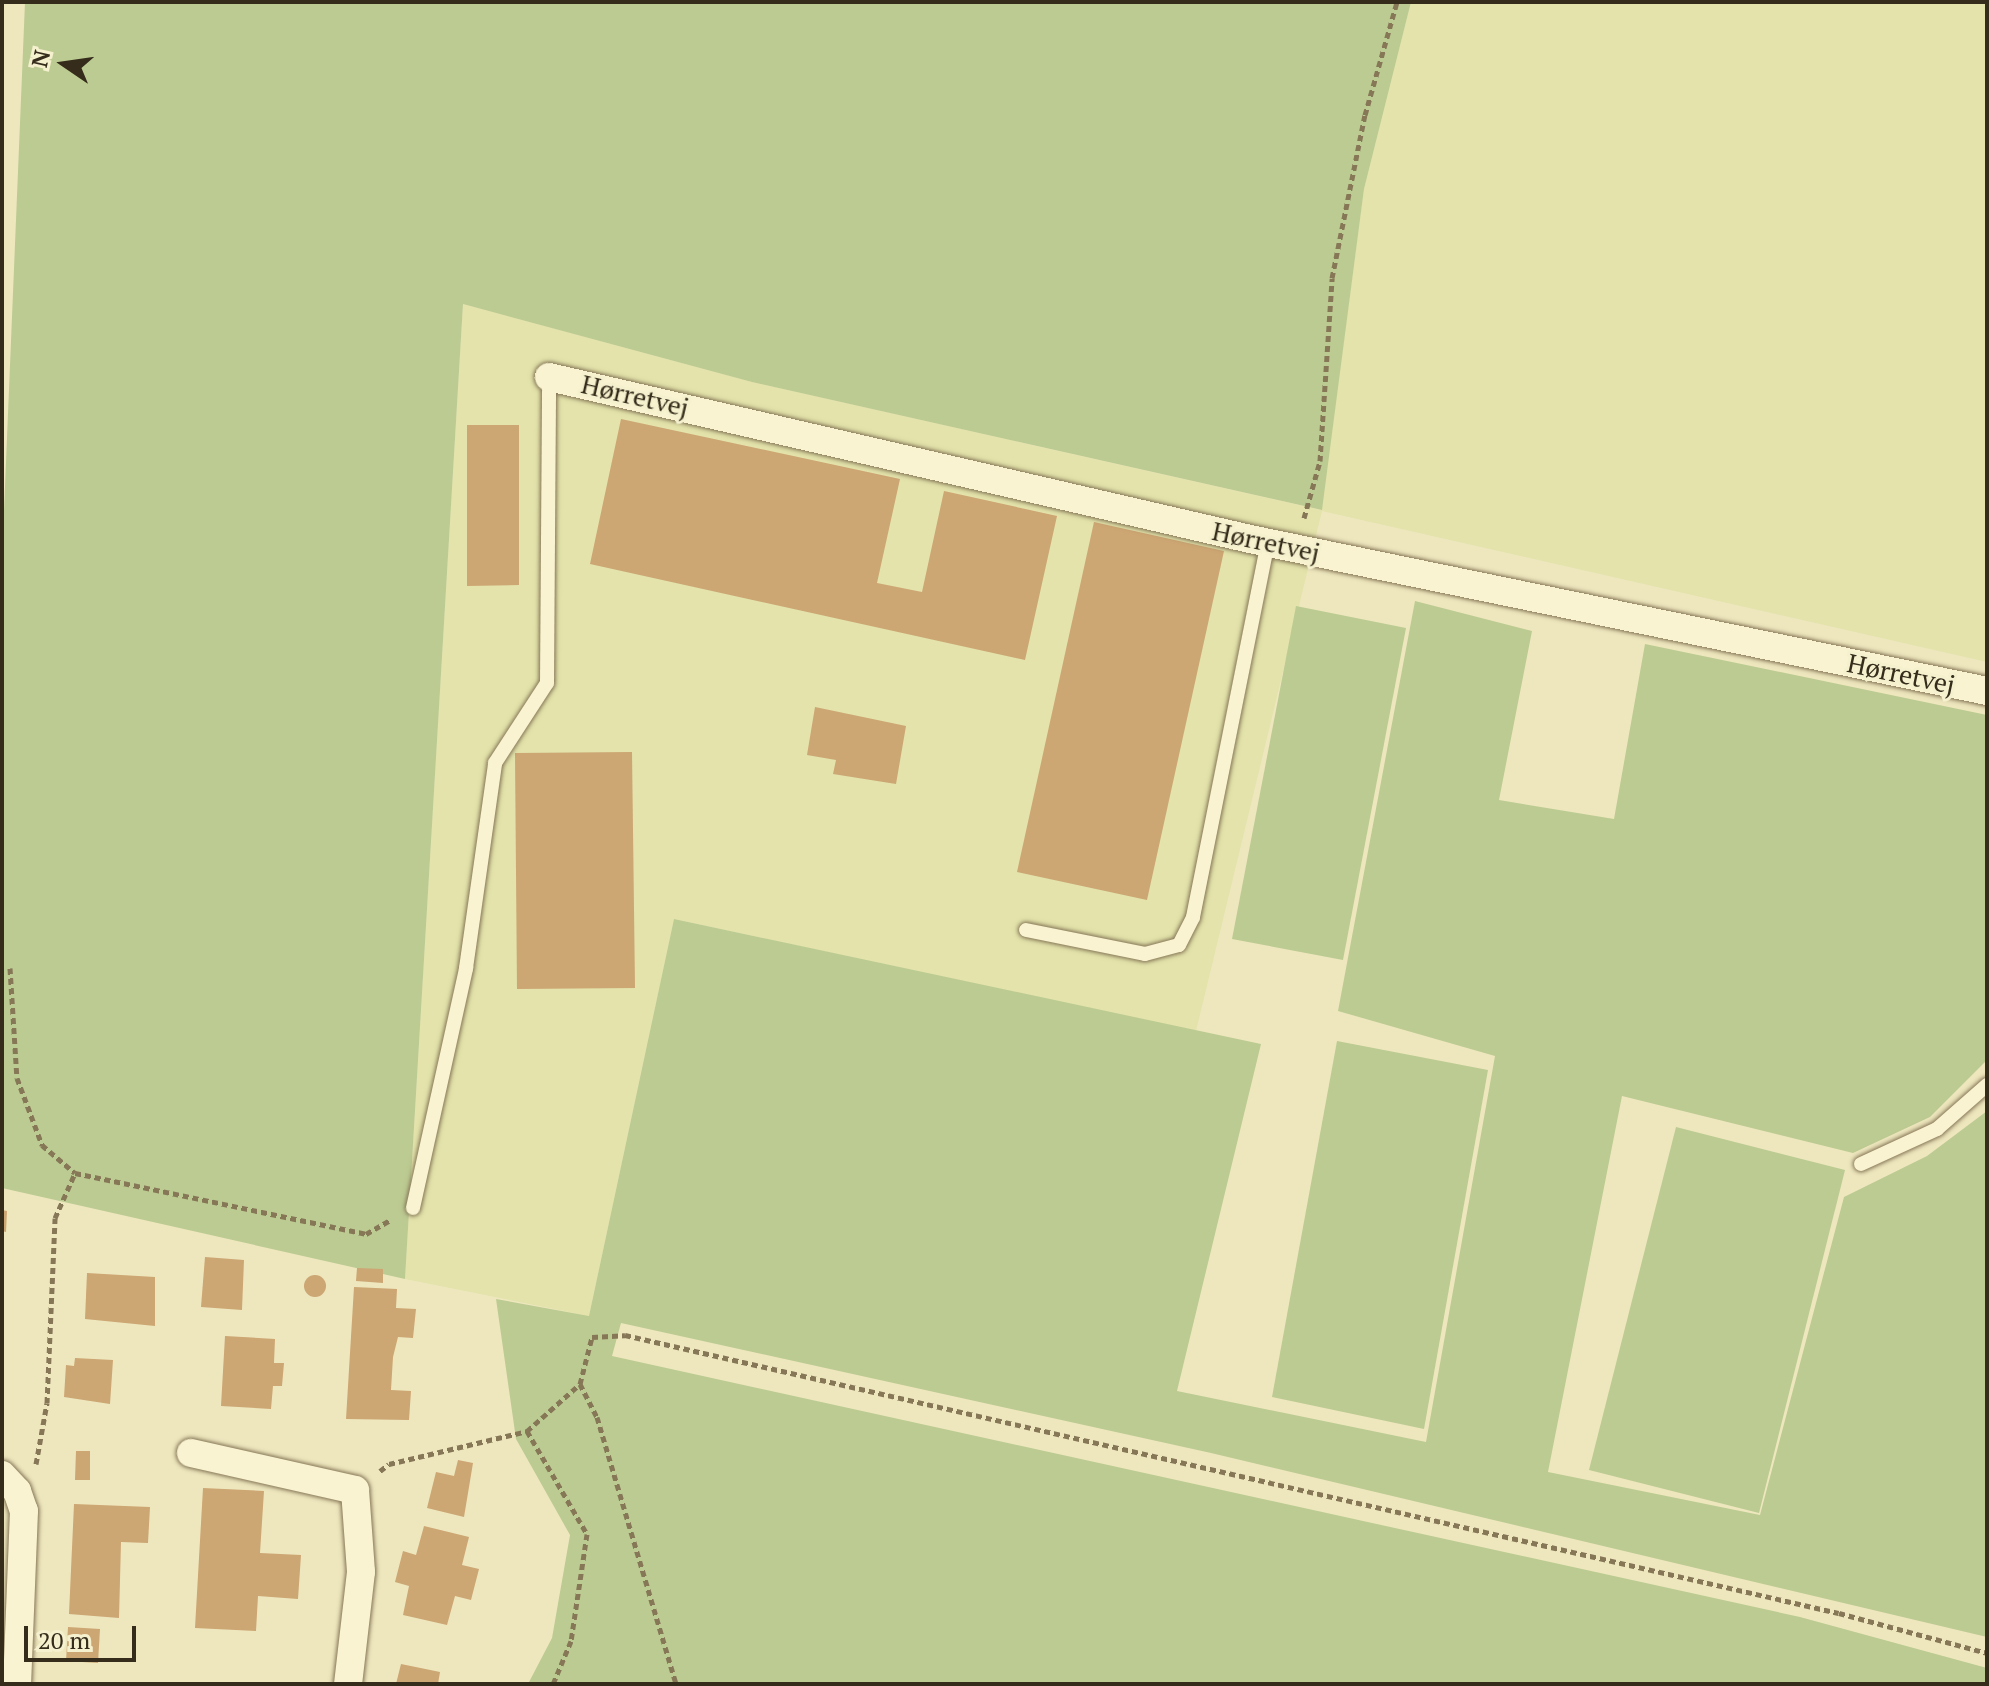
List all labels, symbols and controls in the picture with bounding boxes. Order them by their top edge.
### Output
north arrow [24,24,104,104]
text: N [24,47,56,70]
street label: Hørretvej [578,369,692,423]
street label: Hørretvej [1209,515,1323,569]
street label: Hørretvej [1844,647,1958,701]
scale bar [28,1610,140,1660]
text: 20 m [38,1624,90,1656]

